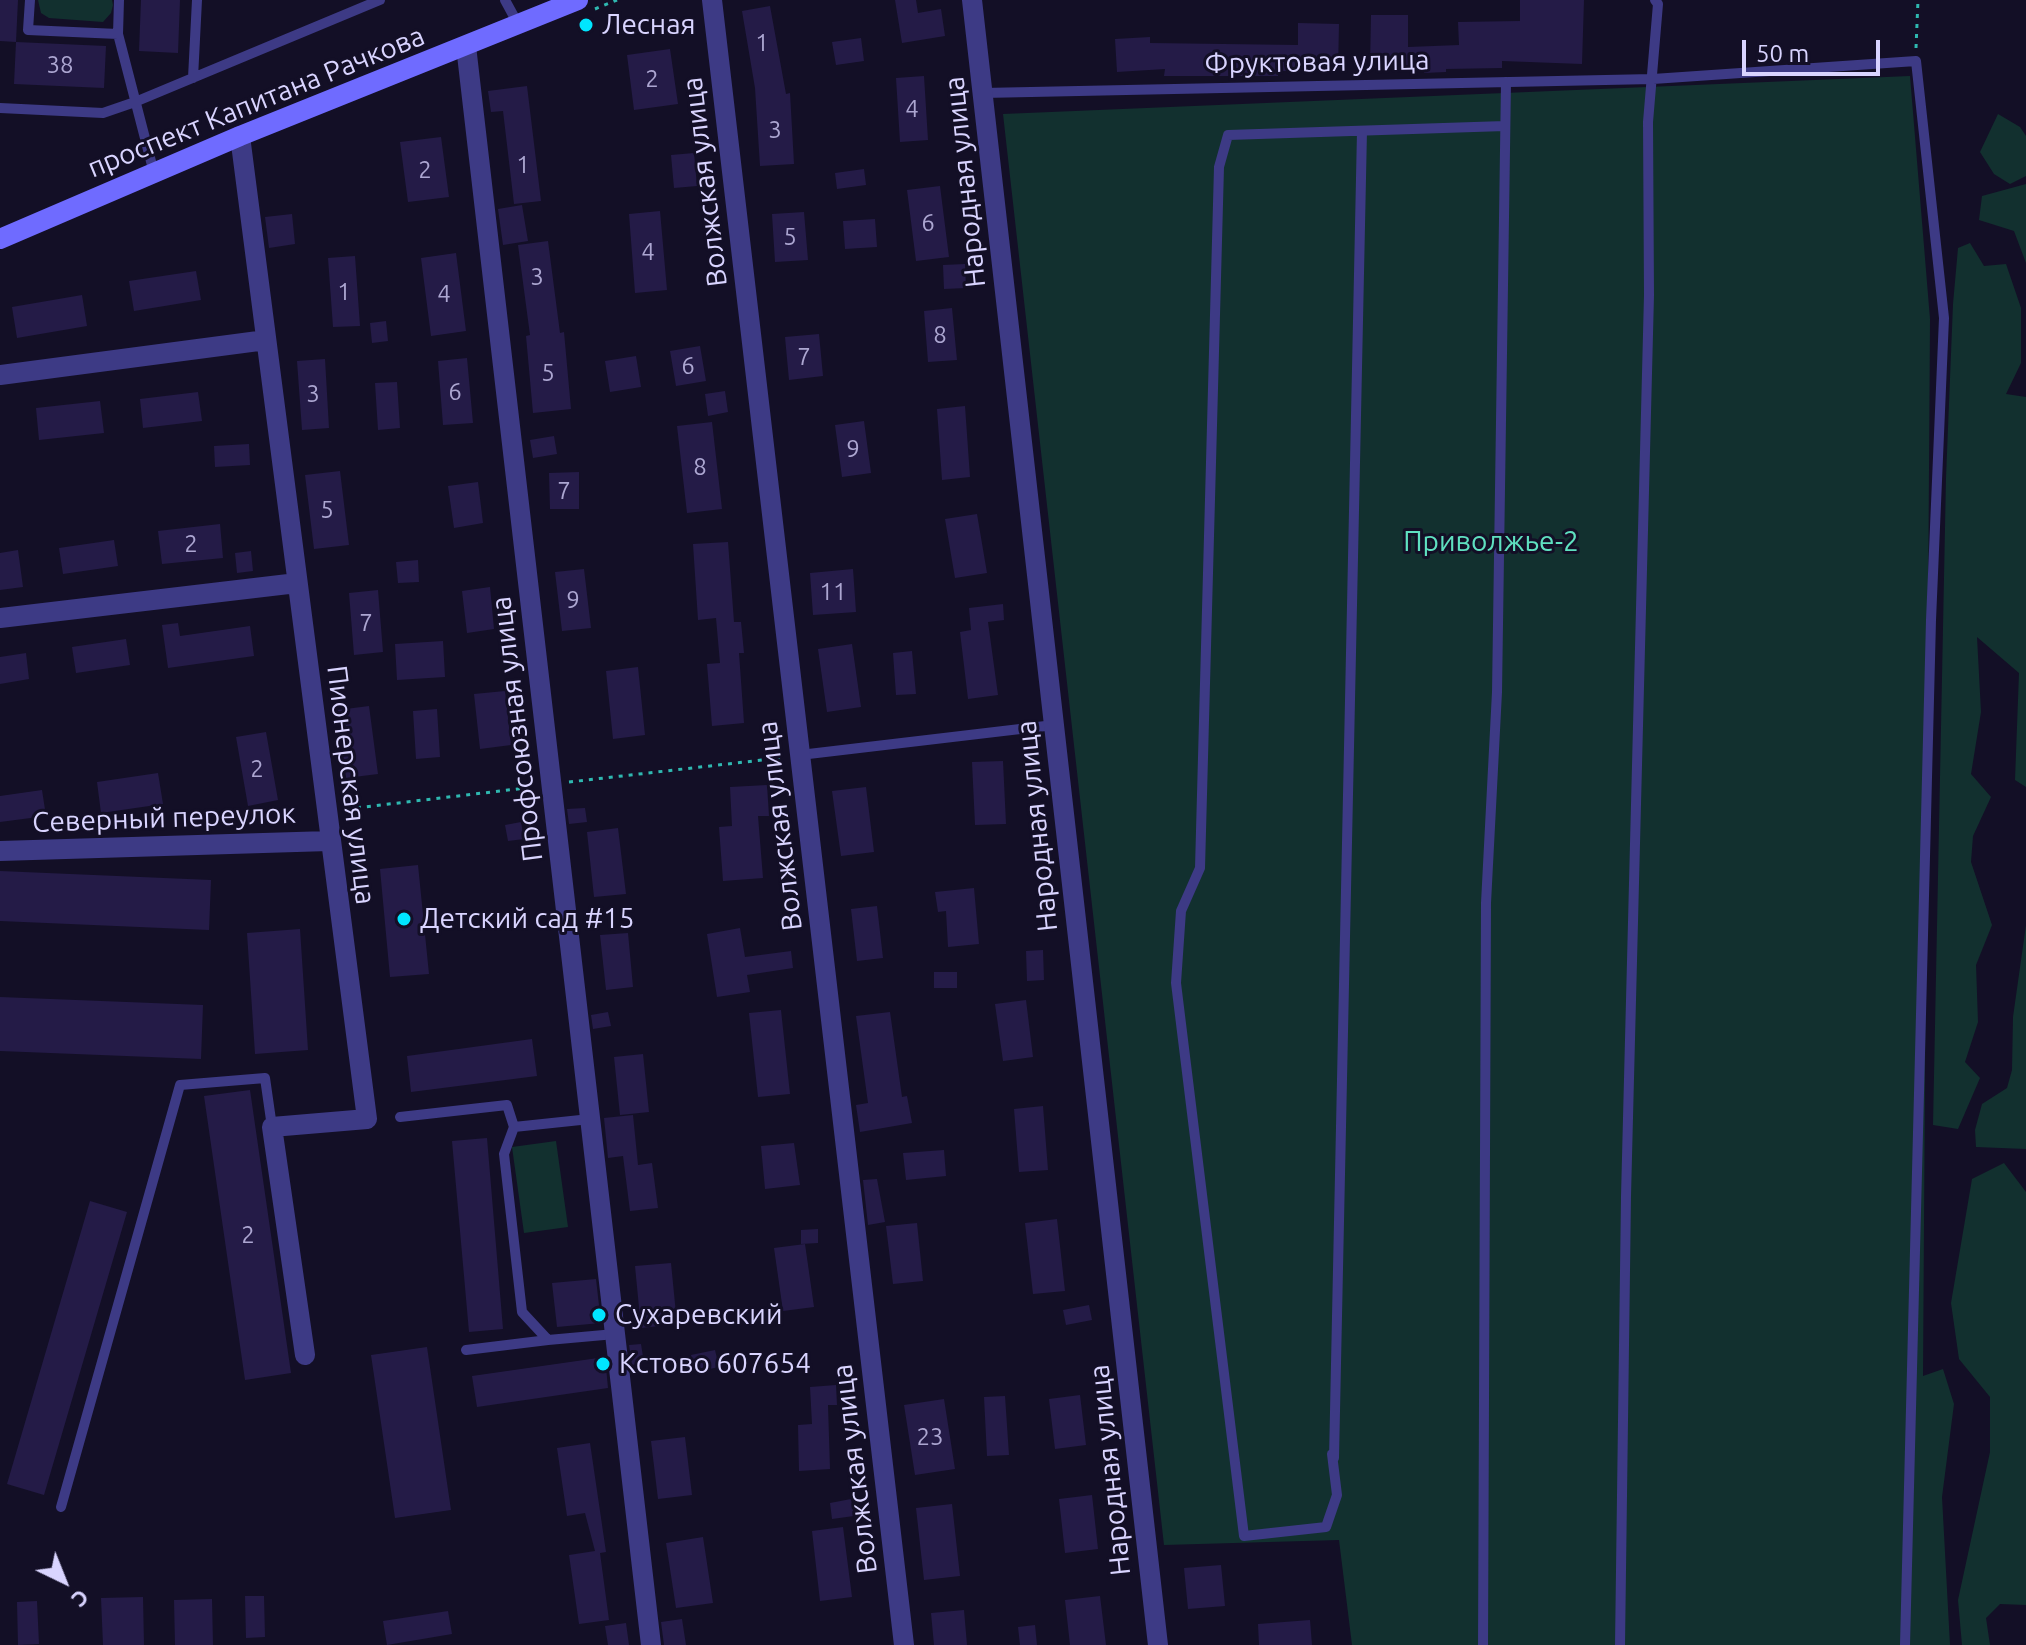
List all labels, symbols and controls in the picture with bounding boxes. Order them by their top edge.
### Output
place label: Лесная [602,8,696,42]
marker: Лесная [577,16,595,34]
street label: проспект Капитана Рачкова [83,19,429,185]
scale bar [1746,24,1884,74]
house number: 1 [755,29,769,57]
text: 50 m [1756,40,1809,67]
street label: Фруктовая улица [1204,43,1430,81]
house number: 38 [46,51,74,79]
house number: 2 [645,65,659,93]
street label: Волжская улица [675,75,735,289]
street label: Народная улица [937,75,993,289]
house number: 4 [905,95,919,123]
house number: 3 [768,116,782,144]
house number: 1 [516,151,530,179]
house number: 2 [418,156,432,184]
house number: 6 [921,209,935,237]
house number: 5 [783,223,797,251]
house number: 4 [641,238,655,266]
house number: 3 [530,263,544,291]
house number: 1 [337,278,351,306]
house number: 4 [437,280,451,308]
house number: 8 [933,321,947,349]
house number: 7 [797,343,811,371]
house number: 6 [681,352,695,380]
house number: 5 [541,359,555,387]
house number: 6 [448,378,462,406]
house number: 3 [306,380,320,408]
house number: 9 [846,435,860,463]
house number: 8 [693,453,707,481]
house number: 7 [557,477,571,505]
house number: 5 [320,496,334,524]
park label: Приволжье-2 [1403,525,1579,559]
house number: 2 [184,530,198,558]
house number: 11 [819,578,847,606]
house number: 9 [566,586,580,614]
street label: Профсоюзная улица [484,595,550,863]
house number: 7 [359,609,373,637]
street label: Пионерская улица [320,664,382,906]
street label: Волжская улица [750,719,810,933]
street label: Народная улица [1009,719,1065,933]
house number: 2 [250,755,264,783]
street label: Северный переулок [32,797,296,839]
place label: Детский сад #15 [420,902,635,936]
marker: Детский сад #15 [395,910,413,928]
house number: 2 [241,1221,255,1249]
place label: Сухаревский [615,1298,782,1332]
marker: Сухаревский [590,1306,608,1324]
place label: Кстово 607654 [619,1347,811,1381]
marker: Кстово 607654 [594,1355,612,1373]
street label: Волжская улица [825,1362,885,1576]
street label: Народная улица [1082,1363,1138,1577]
house number: 23 [916,1423,944,1451]
north arrow [24,1541,104,1621]
text: С [67,1585,94,1613]

